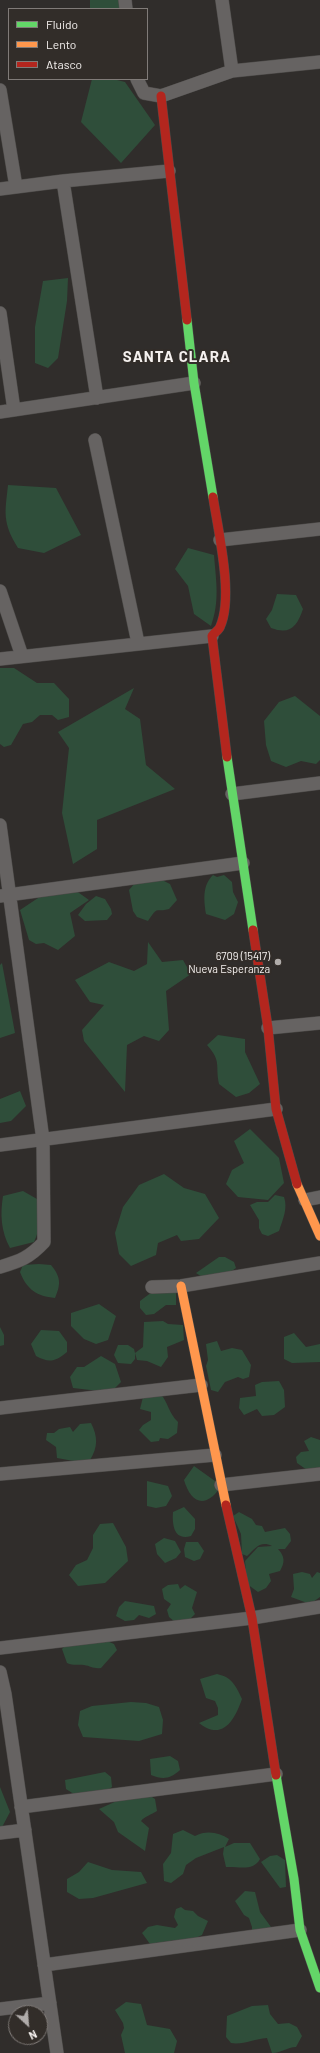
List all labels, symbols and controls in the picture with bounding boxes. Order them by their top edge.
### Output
legend [8,8,148,80]
text: Fluido [46,17,78,31]
text: Lento [46,37,76,51]
text: Atasco [46,57,82,71]
district label: SANTA CLARA [123,348,231,366]
place label: 6709 (15417) Nueva Esperanza [188,949,270,975]
marker: 6709 (15417) Nueva Esperanza [273,957,283,967]
north arrow [8,2005,48,2045]
text: N [27,2028,39,2043]

